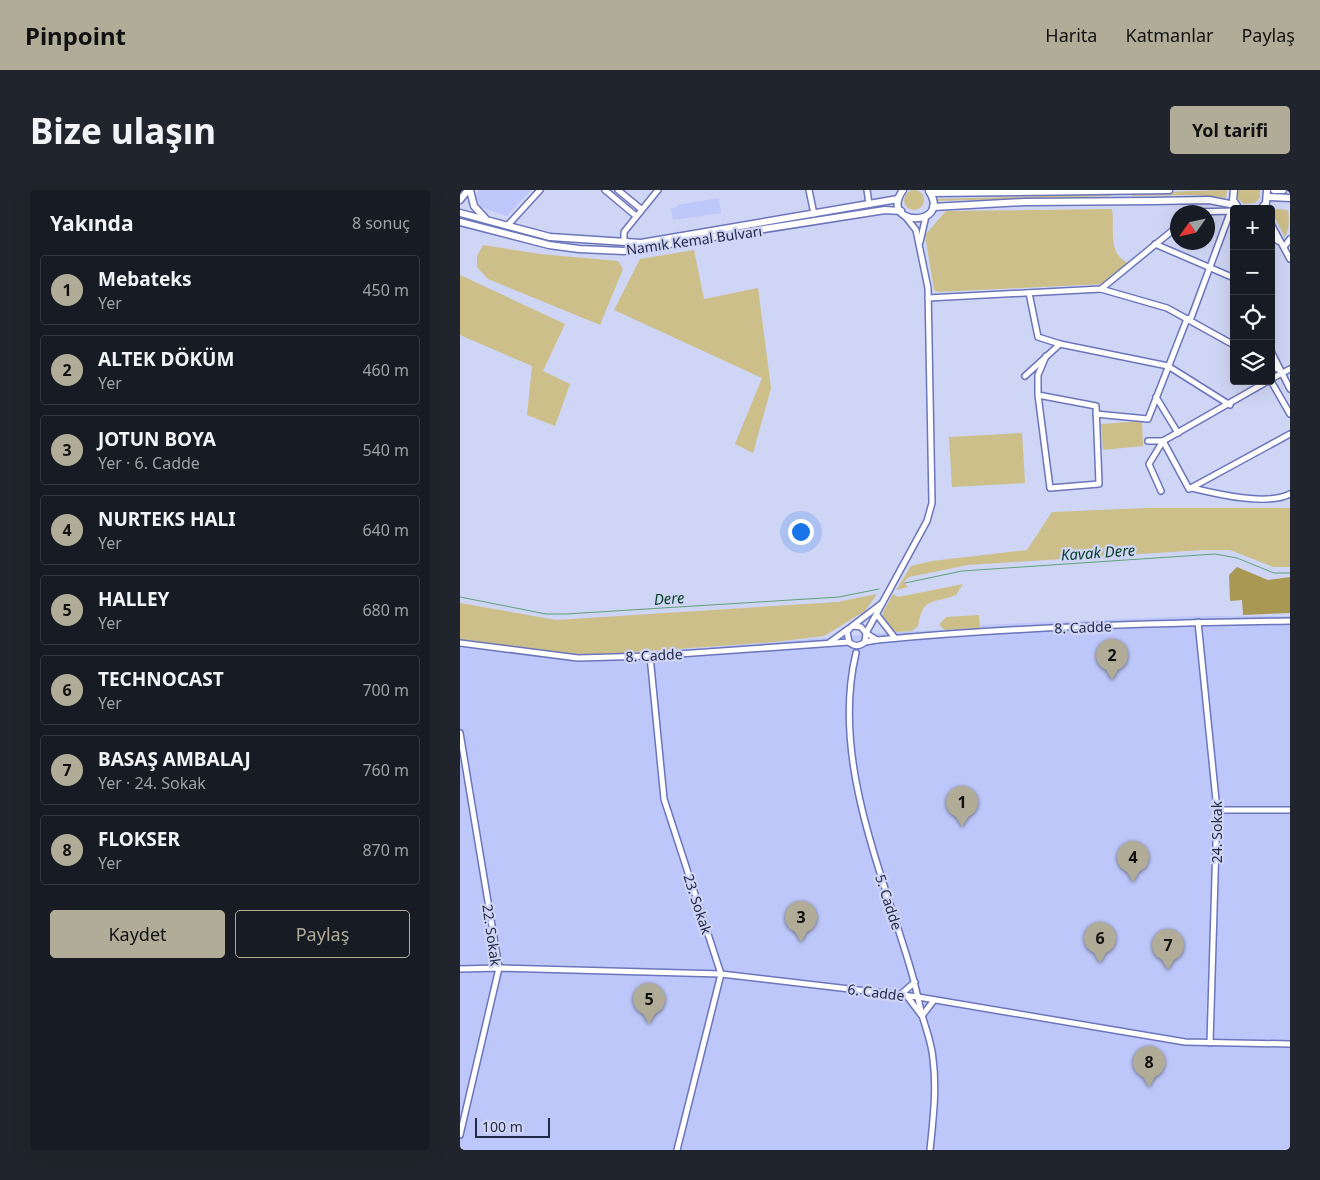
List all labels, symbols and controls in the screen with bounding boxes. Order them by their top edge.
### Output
text: Pinpoint [25,19,126,52]
text: Harita [1045,23,1097,47]
text: Katmanlar [1125,23,1213,47]
text: Paylaş [1241,23,1295,47]
button: Yol tarifi [1170,106,1290,154]
text: Bize ulaşın [30,107,216,154]
north arrow [1170,205,1215,250]
map controls [1230,205,1275,385]
button: + [1230,205,1275,250]
text: Yakında [50,209,133,237]
text: 8 sonuç [352,212,410,234]
street label: Namık Kemal Bulvarı [625,221,763,259]
button: − [1230,250,1275,295]
text: Mebateks [98,266,192,292]
text: 1 [62,279,72,301]
text: 450 m [362,279,409,301]
text: Yer [98,292,122,314]
button: locate [1230,295,1275,340]
button: layers [1230,340,1275,385]
text: ALTEK DÖKÜM [98,346,234,372]
text: 2 [62,359,72,381]
text: 460 m [362,359,409,381]
text: Yer [98,372,122,394]
text: JOTUN BOYA [98,426,216,452]
text: 3 [62,439,72,461]
text: 540 m [362,439,409,461]
text: Yer · 6. Cadde [98,452,200,474]
text: NURTEKS HALI [98,506,236,532]
text: 4 [62,519,72,541]
text: 640 m [362,519,409,541]
your location [788,519,814,545]
text: Yer [98,532,122,554]
water label: Kavak Dere [1060,539,1136,565]
text: HALLEY [98,586,169,612]
water label: Dere [653,587,685,609]
text: 5 [62,599,72,621]
text: 680 m [362,599,409,621]
text: Yer [98,612,122,634]
street label: 8. Cadde [1054,617,1112,637]
pin: 2 [1096,639,1128,680]
street label: 8. Cadde [625,644,683,666]
text: TECHNOCAST [98,666,224,692]
text: 6 [62,679,72,701]
text: 700 m [362,679,409,701]
text: Yer [98,692,122,714]
text: BASAŞ AMBALAJ [98,746,251,772]
text: 7 [62,759,72,781]
text: 760 m [362,759,409,781]
text: Yer · 24. Sokak [98,772,206,794]
pin: 1 [946,786,978,827]
street label: 24. Sokak [1207,800,1226,863]
text: FLOKSER [98,826,180,852]
text: 8 [62,839,72,861]
text: 870 m [362,839,409,861]
pin: 4 [1117,841,1149,882]
text: Yer [98,852,122,874]
street label: 23. Sokak [679,871,717,937]
street label: 5. Cadde [871,872,907,932]
pin: 3 [785,901,817,942]
street label: 22. Sokak [478,903,506,968]
button: Kaydet [50,910,225,958]
button: Paylaş [235,910,410,958]
pin: 6 [1084,922,1116,963]
pin: 7 [1152,929,1184,970]
street label: 6. Cadde [846,979,906,1005]
pin: 5 [633,983,665,1024]
pin: 8 [1133,1046,1165,1087]
scale bar [475,1115,550,1138]
text: 100 m [482,1117,523,1136]

